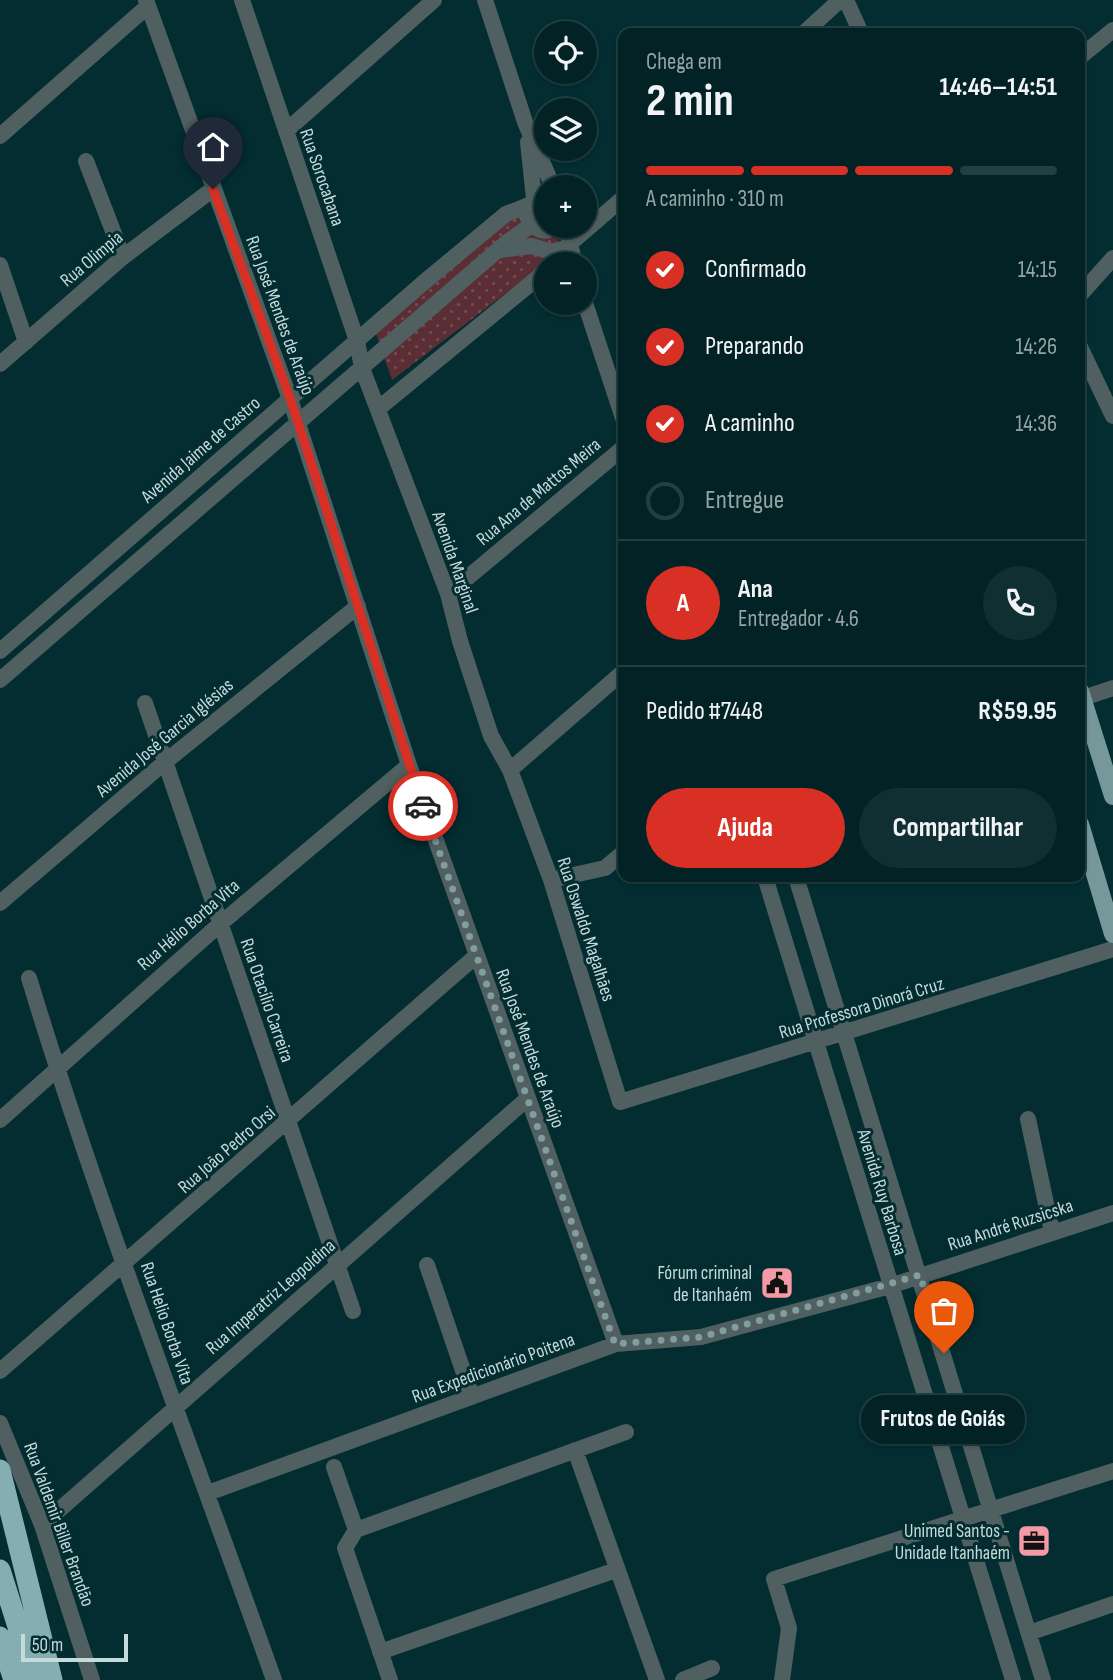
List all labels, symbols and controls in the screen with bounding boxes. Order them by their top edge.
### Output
map controls [534,21,597,315]
button: locate [534,21,597,84]
text: Chega em [646,48,722,76]
text: 14:46–14:51 [939,72,1057,103]
text: 2 min [646,74,734,129]
button: layers [534,98,597,161]
pin [183,117,243,189]
street label: Rua Sorocabana [294,126,349,229]
icon: home [194,128,232,166]
button: + [534,175,597,238]
text: A caminho · 310 m [646,185,784,213]
street label: Rua Olimpia [56,226,128,292]
street label: Rua José Mendes de Araújo [240,233,319,398]
icon: check [646,251,684,289]
button: − [534,252,597,315]
text: Confirmado [705,254,806,285]
text: 14:15 [1018,256,1057,284]
icon: check [646,328,684,366]
text: Preparando [705,331,804,362]
text: 14:26 [1015,333,1057,361]
street label: Avenida Jaime de Castro [136,392,265,509]
icon: check [646,405,684,443]
text: A caminho [705,408,795,439]
text: 14:36 [1015,410,1057,438]
street label: Rua Ana de Mattos Meira [472,433,606,551]
text: Entregue [705,485,784,516]
street label: Avenida Marginal [426,508,483,616]
button: phone [983,566,1057,640]
text: Ana [738,574,773,605]
text: A [677,588,689,619]
text: Entregador · 4.6 [738,605,859,633]
street label: Avenida José Garcia Iglésias [91,674,238,803]
text: Pedido #7448 [646,696,763,727]
text: R$59.95 [978,696,1057,727]
courier [388,771,458,841]
icon: car [404,787,442,825]
button: Ajuda [646,788,845,868]
button: Compartilhar [859,788,1057,868]
street label: Rua Oswaldo Magalhães [551,855,620,1005]
street label: Rua Hélio Borba Vita [133,875,245,976]
street label: Rua Otacílio Carreira [235,936,299,1065]
street label: Rua José Mendes de Araújo [490,966,569,1131]
street label: Rua Professora Dinorá Cruz [776,972,947,1044]
street label: Rua João Pedro Orsi [174,1102,280,1199]
street label: Avenida Ruy Barbosa [851,1126,912,1258]
street label: Rua André Ruzsicska [945,1194,1076,1256]
street label: Rua Imperatriz Leopoldina [201,1235,340,1360]
street label: Rua Helio Borba Vita [135,1259,198,1388]
place label: Fórum criminal de Itanhaém [657,1262,752,1307]
public building icon: Fórum criminal de Itanhaém [758,1264,796,1302]
pin [914,1281,974,1353]
icon: bag [925,1292,963,1330]
street label: Rua Expedicionário Poitena [409,1328,578,1409]
callout: Frutos de Goiás [862,1395,1026,1444]
text: Frutos de Goiás [881,1405,1005,1433]
street label: Rua Valdemir Biller Brandão [18,1439,99,1610]
place label: Unimed Santos - Unidade Itanhaém [895,1520,1010,1565]
office icon: Unimed Santos - Unidade Itanhaém [1015,1522,1053,1560]
scale bar [21,1631,128,1663]
text: 50 m [32,1634,63,1657]

